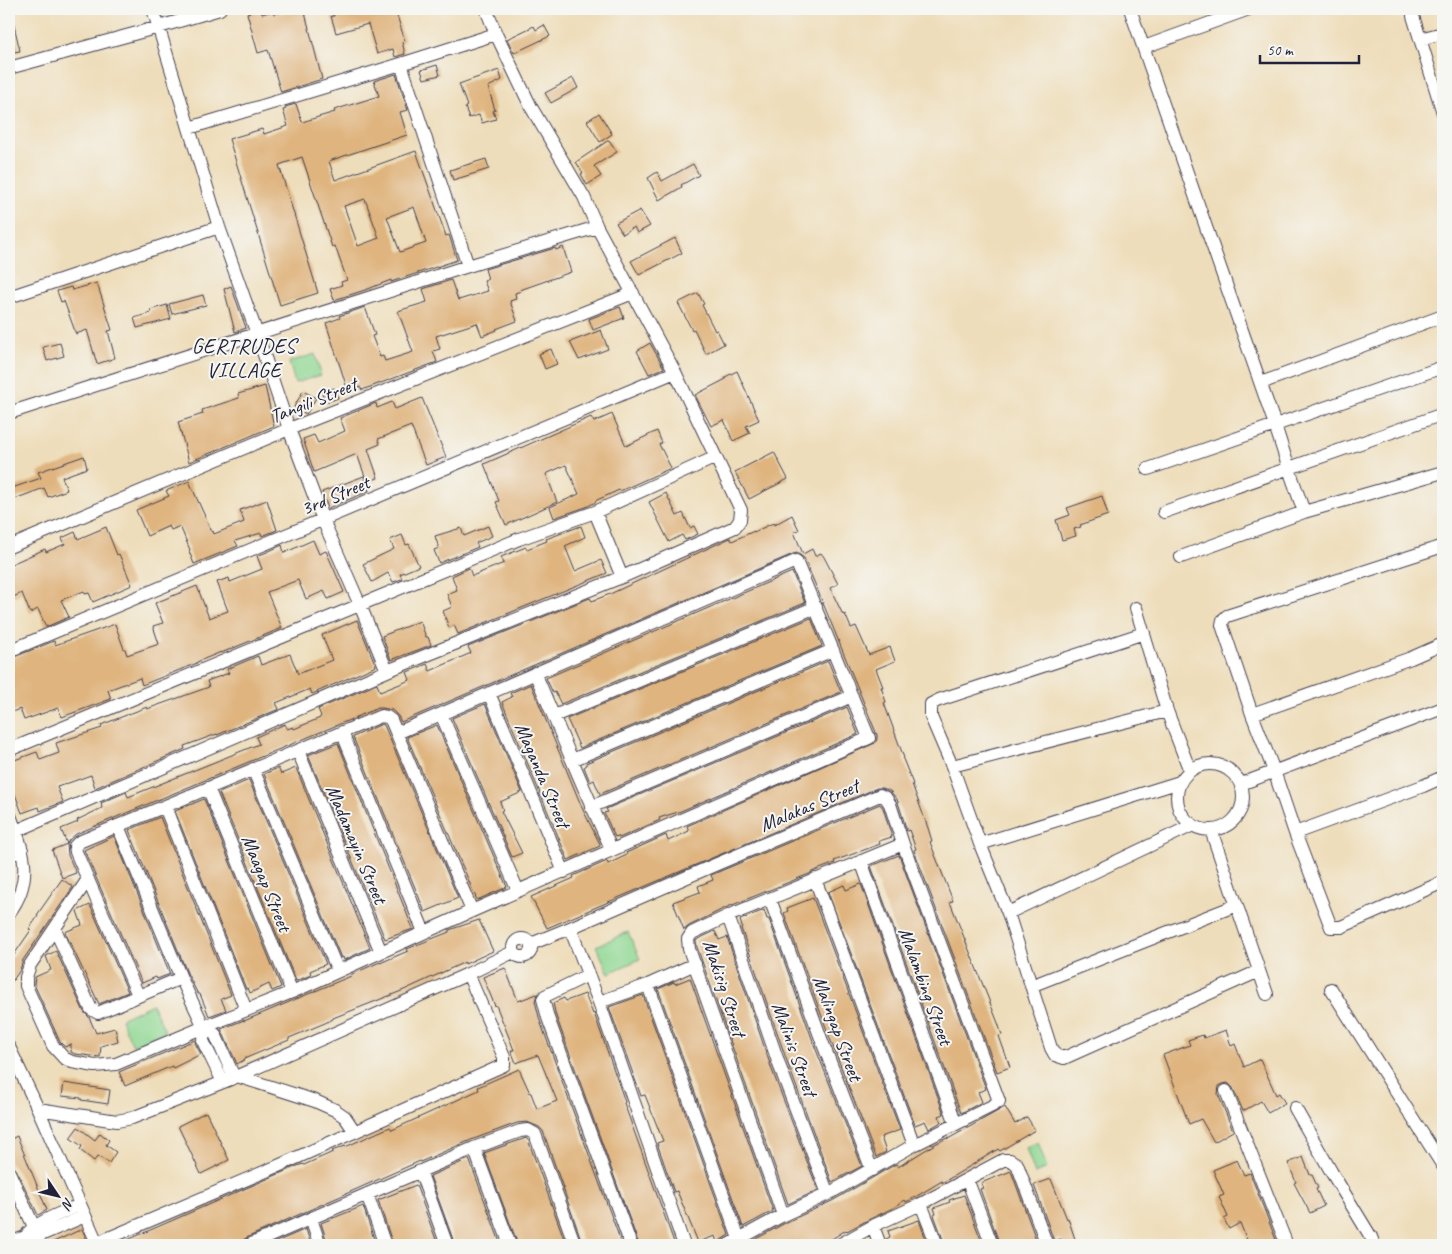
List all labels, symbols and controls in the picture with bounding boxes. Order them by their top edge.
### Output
scale bar [1260,32,1358,64]
text: 50 m [1267,41,1294,60]
district label: GERTRUDES VILLAGE [192,333,299,383]
street label: Tangili Street [266,370,363,429]
street label: 3rd Street [297,469,375,521]
street label: Maganda Street [509,719,577,835]
street label: Malakas Street [756,772,866,838]
street label: Madamayin Street [320,781,394,910]
street label: Maagap Street [236,831,298,937]
street label: Malambing Street [893,924,959,1051]
street label: Makisig Street [697,937,753,1043]
street label: Malingap Street [807,972,869,1086]
street label: Malinis Street [766,999,824,1103]
north arrow [32,1172,82,1222]
text: N [57,1195,78,1214]

